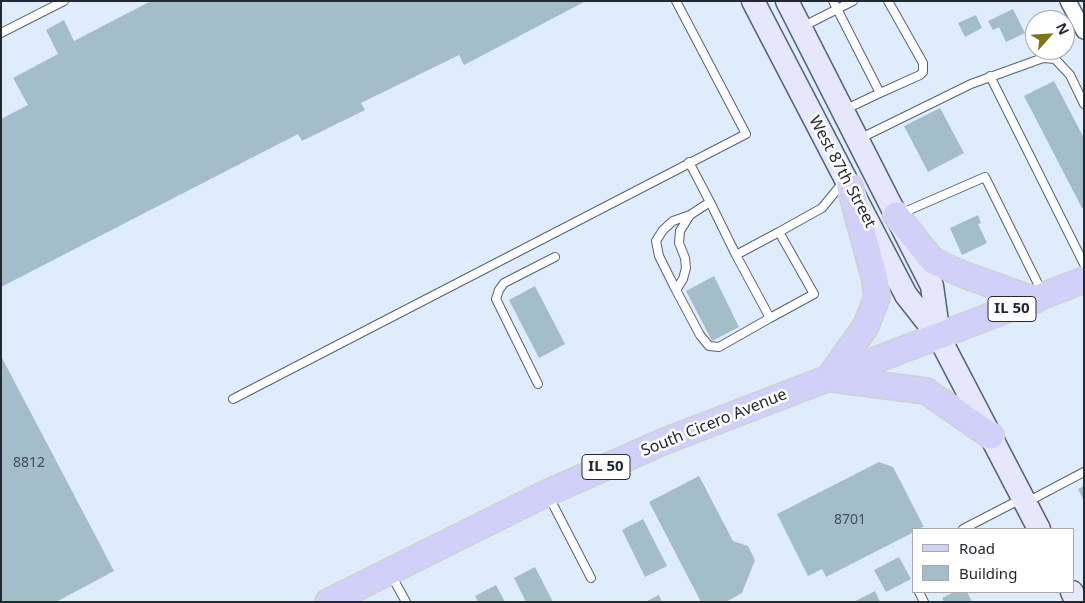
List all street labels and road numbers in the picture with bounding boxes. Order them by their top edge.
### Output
street label: West 87th Street [804,113,880,231]
road number: IL 50 [988,296,1036,322]
street label: South Cicero Avenue [638,385,790,461]
road number: IL 50 [582,454,630,480]

